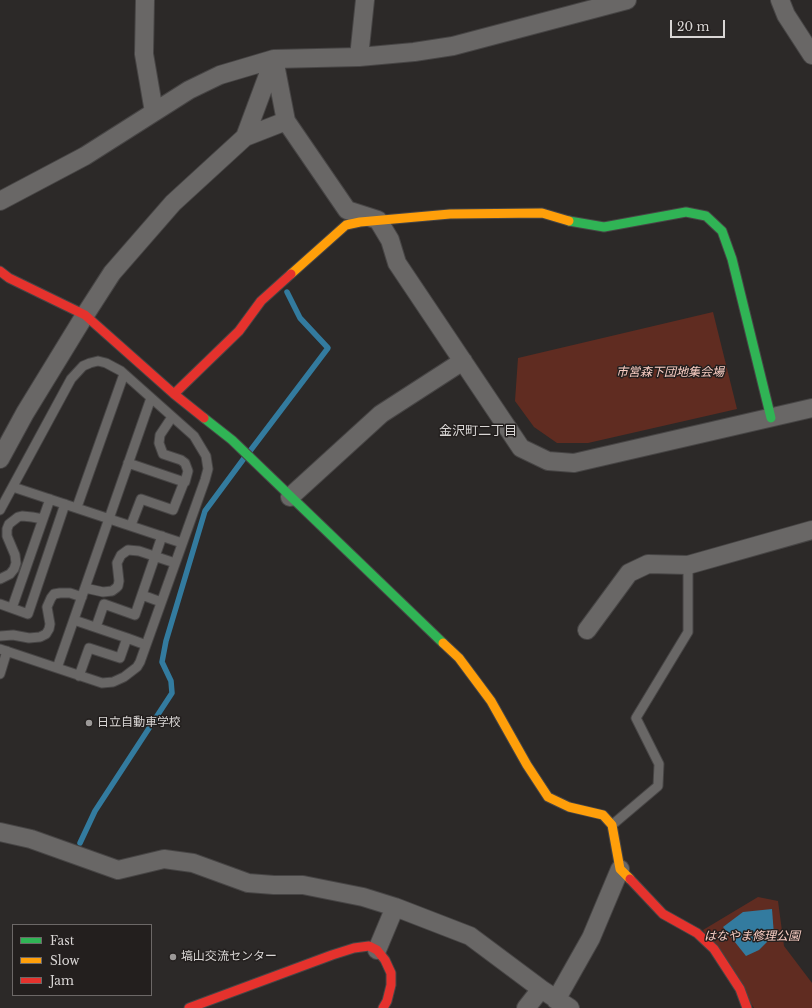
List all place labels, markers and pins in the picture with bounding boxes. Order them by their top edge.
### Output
place label: 日立自動車学校 [97,716,181,730]
marker: 日立自動車学校 [84,718,94,728]
place label: 塙山交流センター [181,950,277,964]
marker: 塙山交流センター [168,952,178,962]

